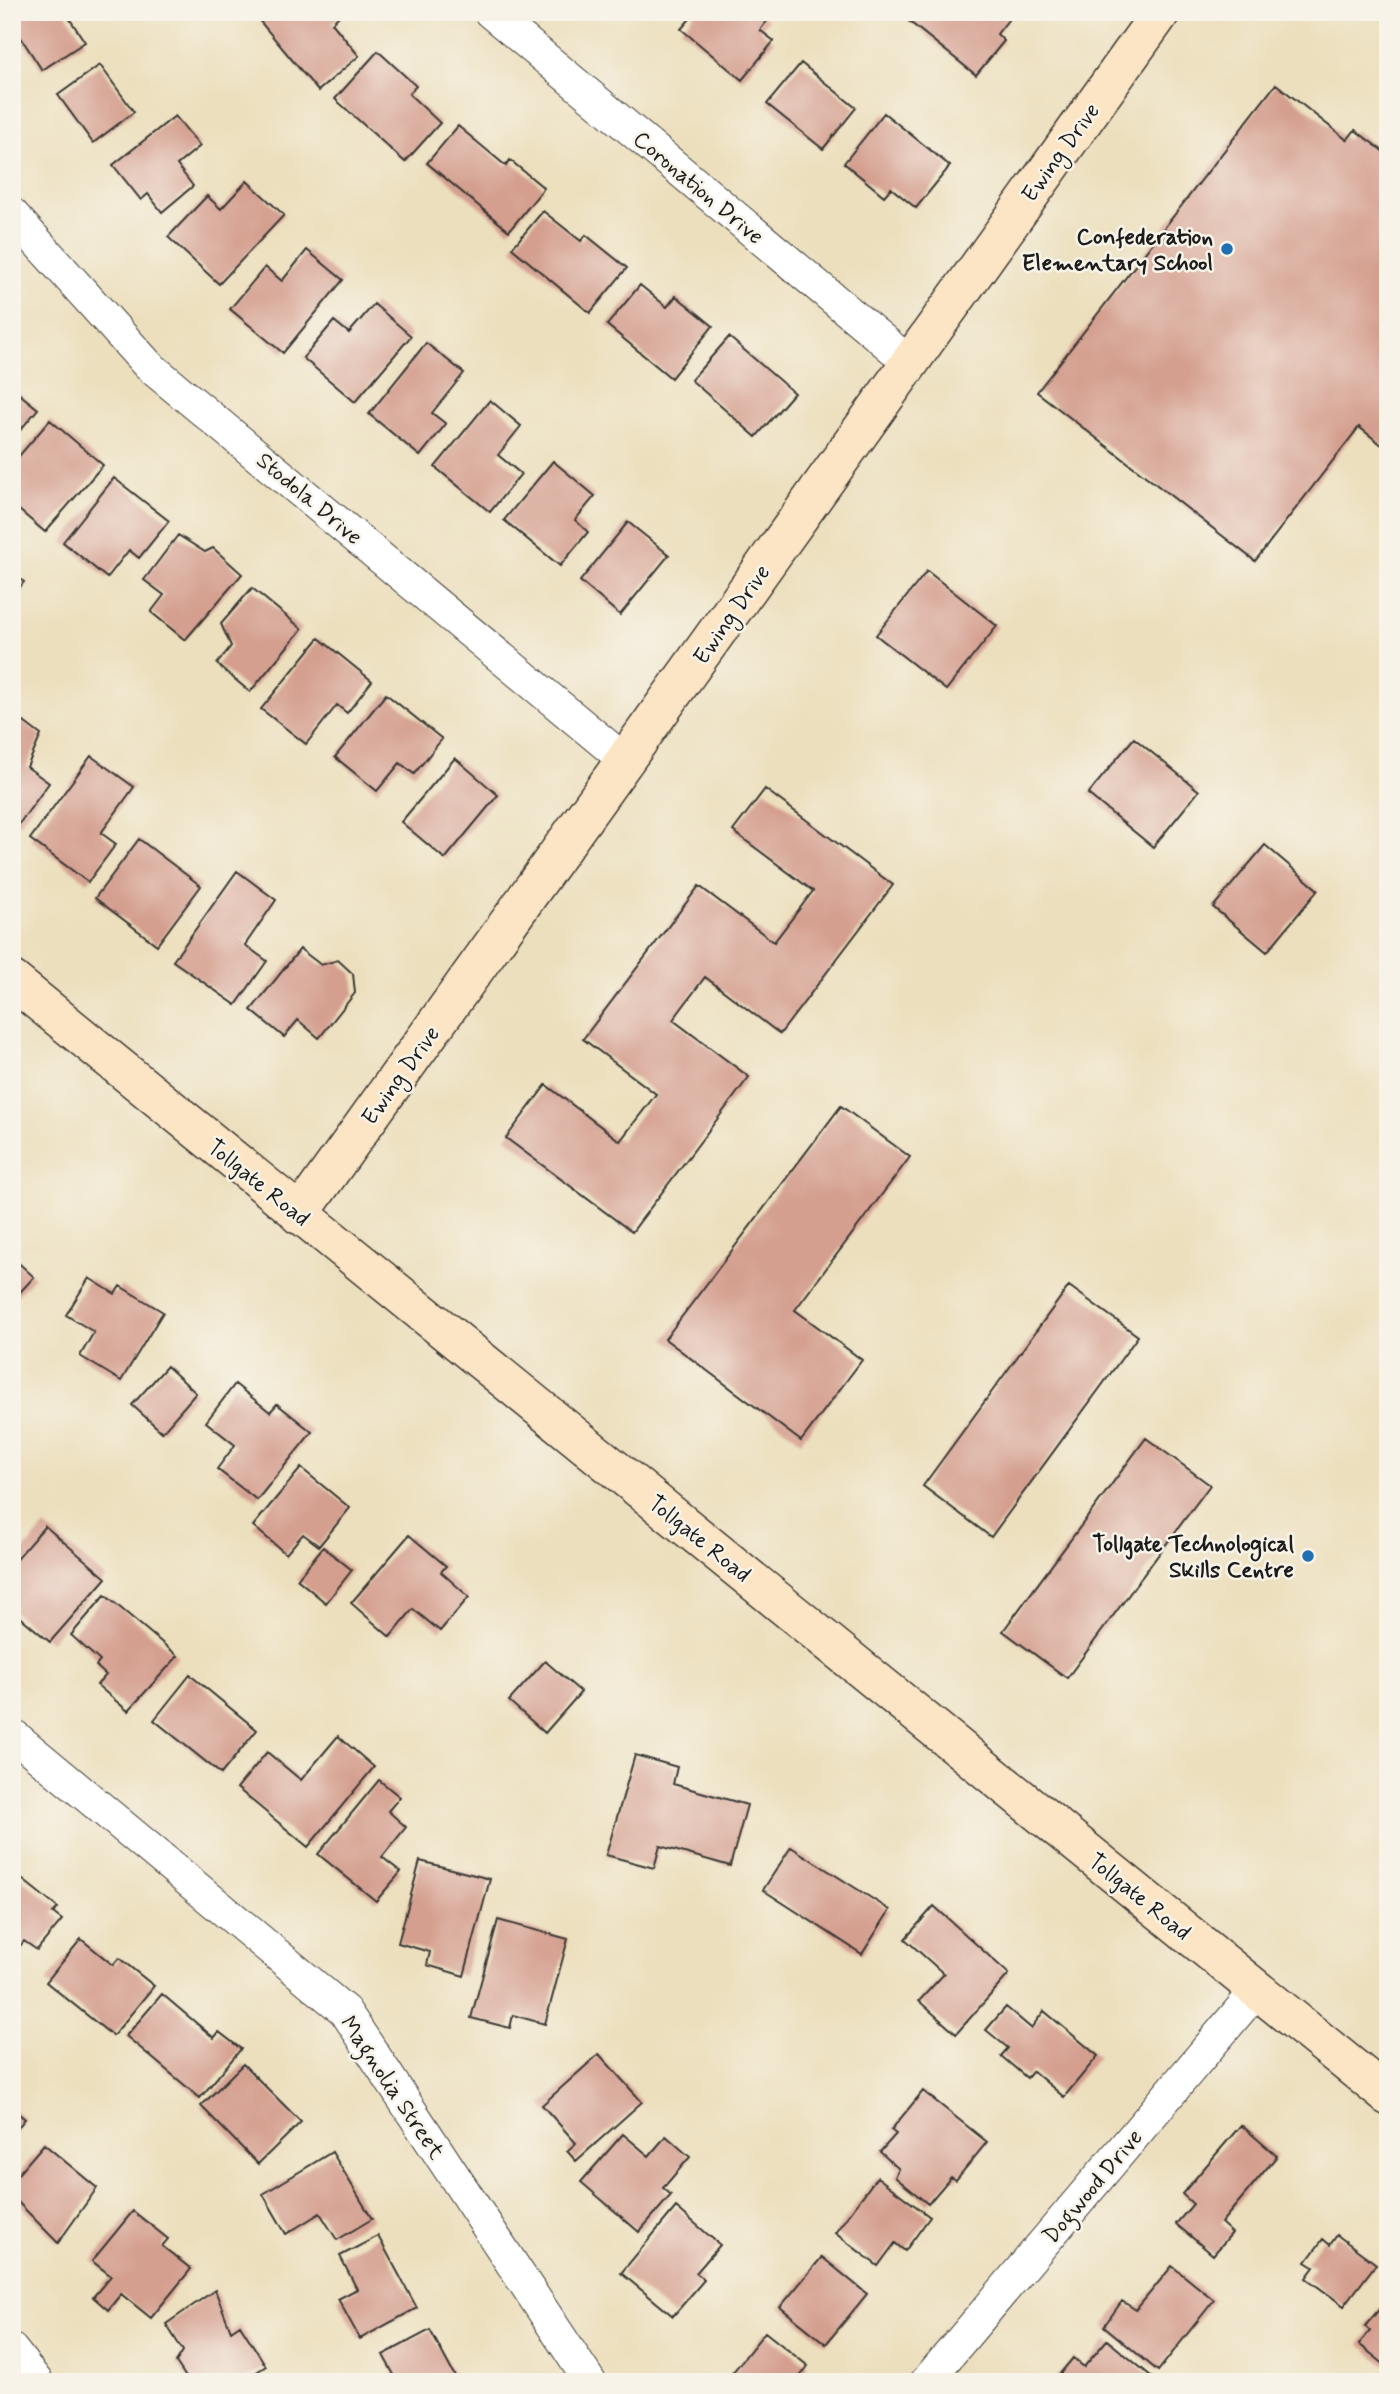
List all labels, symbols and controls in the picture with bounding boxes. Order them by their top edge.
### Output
street label: Ewing Drive [1016,98,1109,210]
street label: Coronation Drive [626,125,769,252]
place label: Confederation Elementary School [1022,223,1213,279]
marker: Confederation Elementary School [1219,241,1235,257]
street label: Stodola Drive [249,446,368,553]
street label: Ewing Drive [687,559,780,672]
street label: Ewing Drive [356,1021,449,1133]
street label: Tollgate Road [200,1133,315,1234]
street label: Tollgate Road [641,1489,756,1590]
place label: Tollgate Technological Skills Centre [1092,1530,1294,1586]
marker: Tollgate Technological Skills Centre [1300,1548,1316,1564]
street label: Tollgate Road [1081,1847,1196,1948]
street label: Magnolia Street [331,2011,451,2167]
street label: Dogwood Drive [1037,2124,1152,2252]

